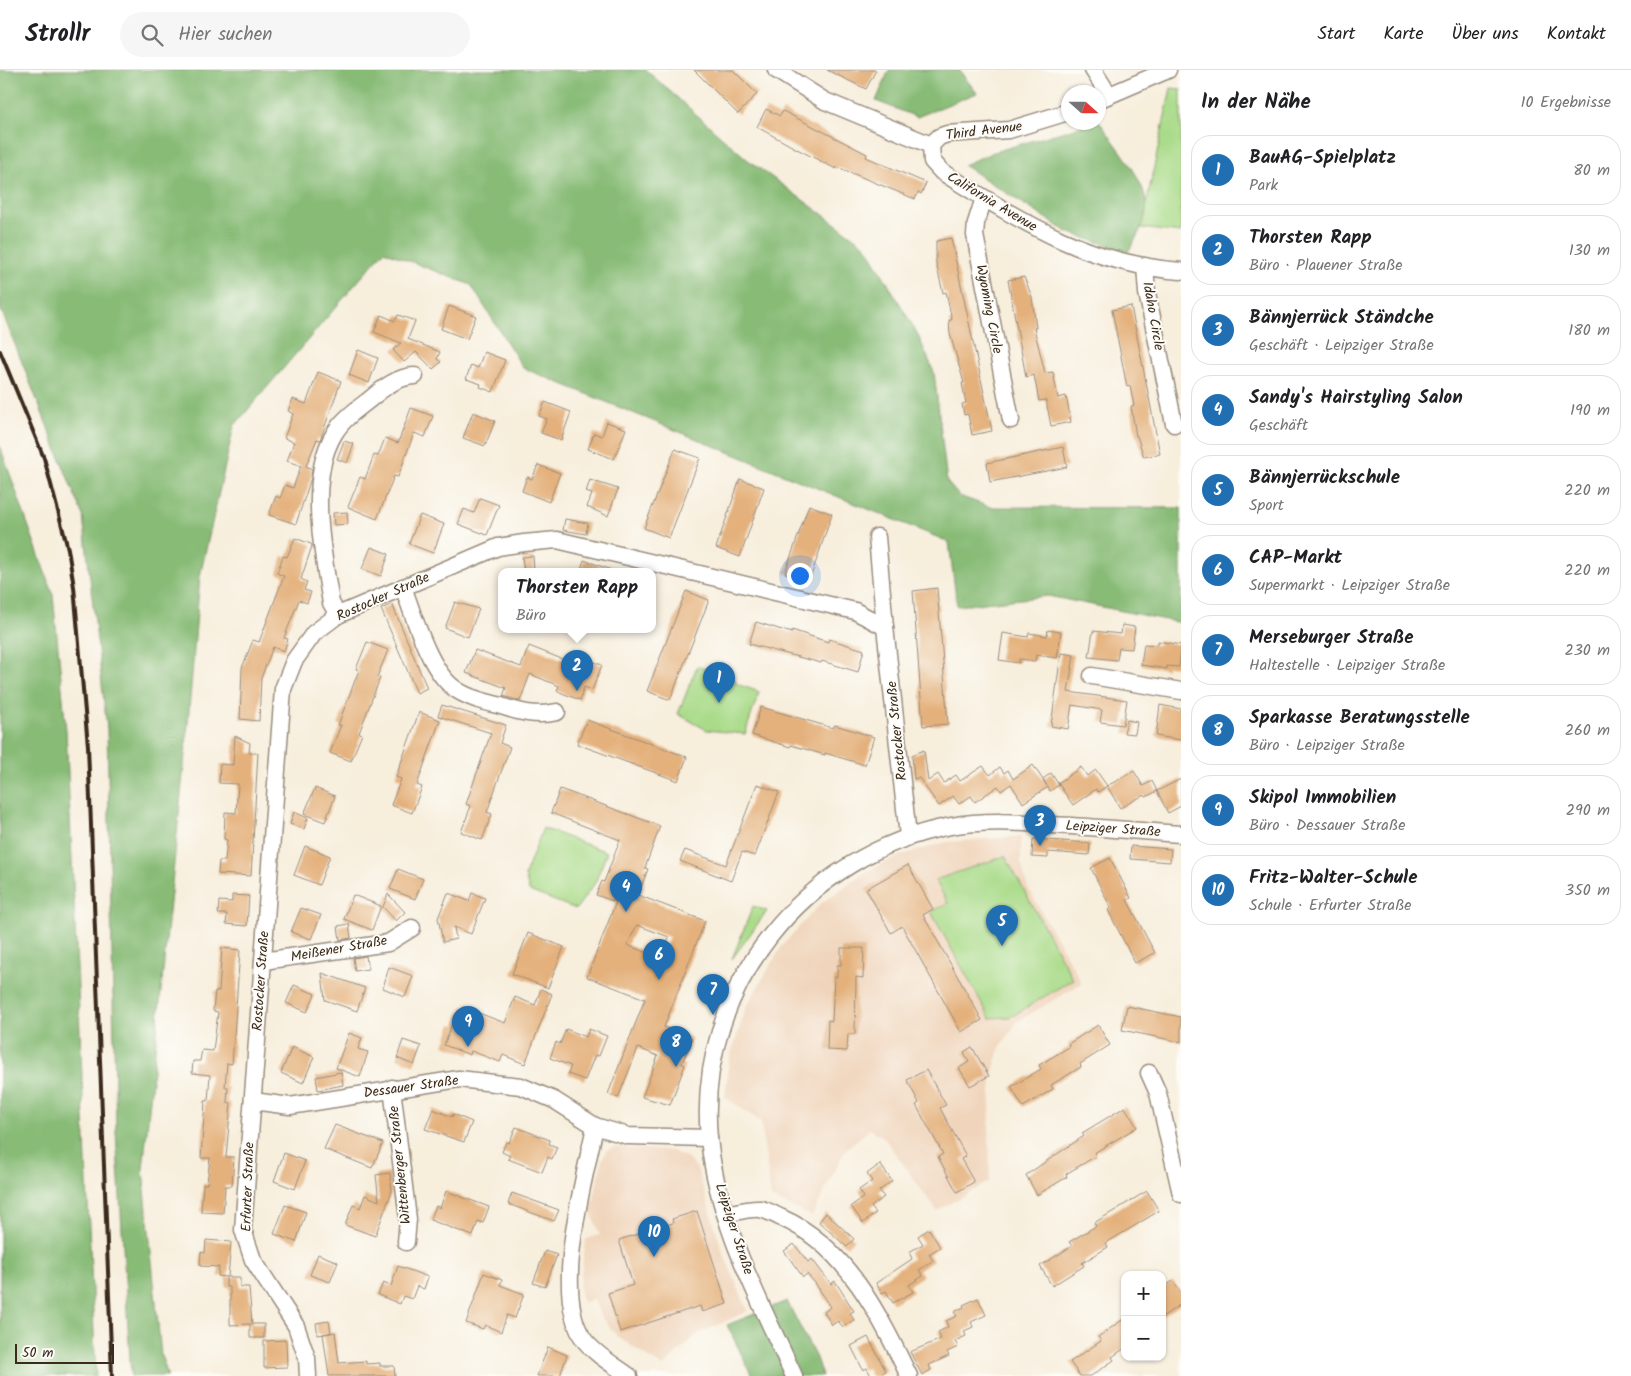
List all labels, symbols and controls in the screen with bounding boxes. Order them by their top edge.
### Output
search box [120,12,470,57]
text: Strollr [25,15,90,54]
text: Hier suchen [178,20,272,50]
text: Start [1317,20,1355,49]
text: Karte [1383,20,1423,49]
text: Über uns [1451,20,1519,49]
text: Kontakt [1547,20,1606,49]
icon: search [138,21,166,49]
north arrow [1061,85,1106,130]
text: In der Nähe [1201,86,1311,119]
text: 10 Ergebnisse [1521,90,1611,115]
street label: Third Avenue [945,115,1024,147]
text: BauAG-Spielplatz [1249,143,1396,173]
text: 1 [1216,158,1220,183]
text: 80 m [1573,158,1610,183]
street label: California Avenue [943,166,1042,238]
text: Park [1249,173,1278,198]
text: Thorsten Rapp [1249,223,1372,253]
text: 2 [1213,238,1223,263]
text: 130 m [1569,238,1610,263]
text: Büro · Plauener Straße [1249,253,1403,278]
street label: Wyoming Circle [970,263,1009,356]
street label: Idaho Circle [1136,280,1170,353]
text: Bännjerrück Ständche [1249,303,1434,333]
text: 3 [1214,318,1222,343]
text: 180 m [1568,318,1610,343]
text: Geschäft · Leipziger Straße [1249,333,1434,358]
text: Sandy's Hairstyling Salon [1249,383,1463,413]
text: 4 [1214,398,1222,423]
text: 190 m [1570,398,1610,423]
text: Geschäft [1249,413,1308,438]
text: Bännjerrückschule [1249,463,1400,493]
text: 5 [1214,478,1222,503]
text: 220 m [1564,478,1610,503]
text: Sport [1249,493,1284,518]
text: CAP-Markt [1249,543,1342,573]
text: 6 [1214,558,1222,583]
text: 220 m [1564,558,1610,583]
your location [787,563,813,589]
street label: Rostocker Straße [333,566,434,627]
popup [498,568,656,633]
text: Thorsten Rapp [516,573,638,603]
text: Supermarkt · Leipziger Straße [1249,573,1450,598]
text: Büro [516,603,546,628]
text: Merseburger Straße [1249,623,1413,653]
text: 7 [1214,638,1222,663]
text: 230 m [1564,638,1610,663]
pin: 2 [561,650,593,691]
text: Haltestelle · Leipziger Straße [1249,653,1445,678]
pin: 1 [703,662,735,703]
street label: Rostocker Straße [881,679,913,782]
text: Sparkasse Beratungsstelle [1249,703,1470,733]
text: 8 [1213,718,1223,743]
text: 260 m [1565,718,1610,743]
text: Büro · Leipziger Straße [1249,733,1405,758]
text: Skipol Immobilien [1249,783,1396,813]
text: 9 [1214,798,1222,823]
text: 290 m [1566,798,1610,823]
pin: 3 [1024,805,1056,846]
text: Büro · Dessauer Straße [1249,813,1405,838]
street label: Leipziger Straße [1065,815,1162,843]
text: Fritz-Walter-Schule [1249,863,1417,893]
pin: 4 [610,871,642,912]
text: 10 [1211,878,1225,903]
text: 350 m [1565,878,1610,903]
text: Schule · Erfurter Straße [1249,893,1411,918]
pin: 5 [986,905,1018,946]
street label: Rostocker Straße [247,930,276,1032]
street label: Meißener Straße [289,930,390,968]
pin: 6 [643,939,675,980]
pin: 7 [697,974,729,1015]
pin: 9 [452,1006,484,1047]
pin: 8 [660,1026,692,1067]
street label: Dessauer Straße [362,1069,461,1105]
street label: Wittenberger Straße [383,1104,417,1225]
street label: Erfurter Straße [235,1141,261,1232]
street label: Leipziger Straße [709,1180,759,1278]
pin: 10 [638,1216,670,1257]
map controls [1121,1271,1166,1361]
button: + [1121,1271,1166,1316]
button: − [1121,1316,1166,1361]
scale bar [15,1341,114,1364]
text: 50 m [22,1342,53,1364]

